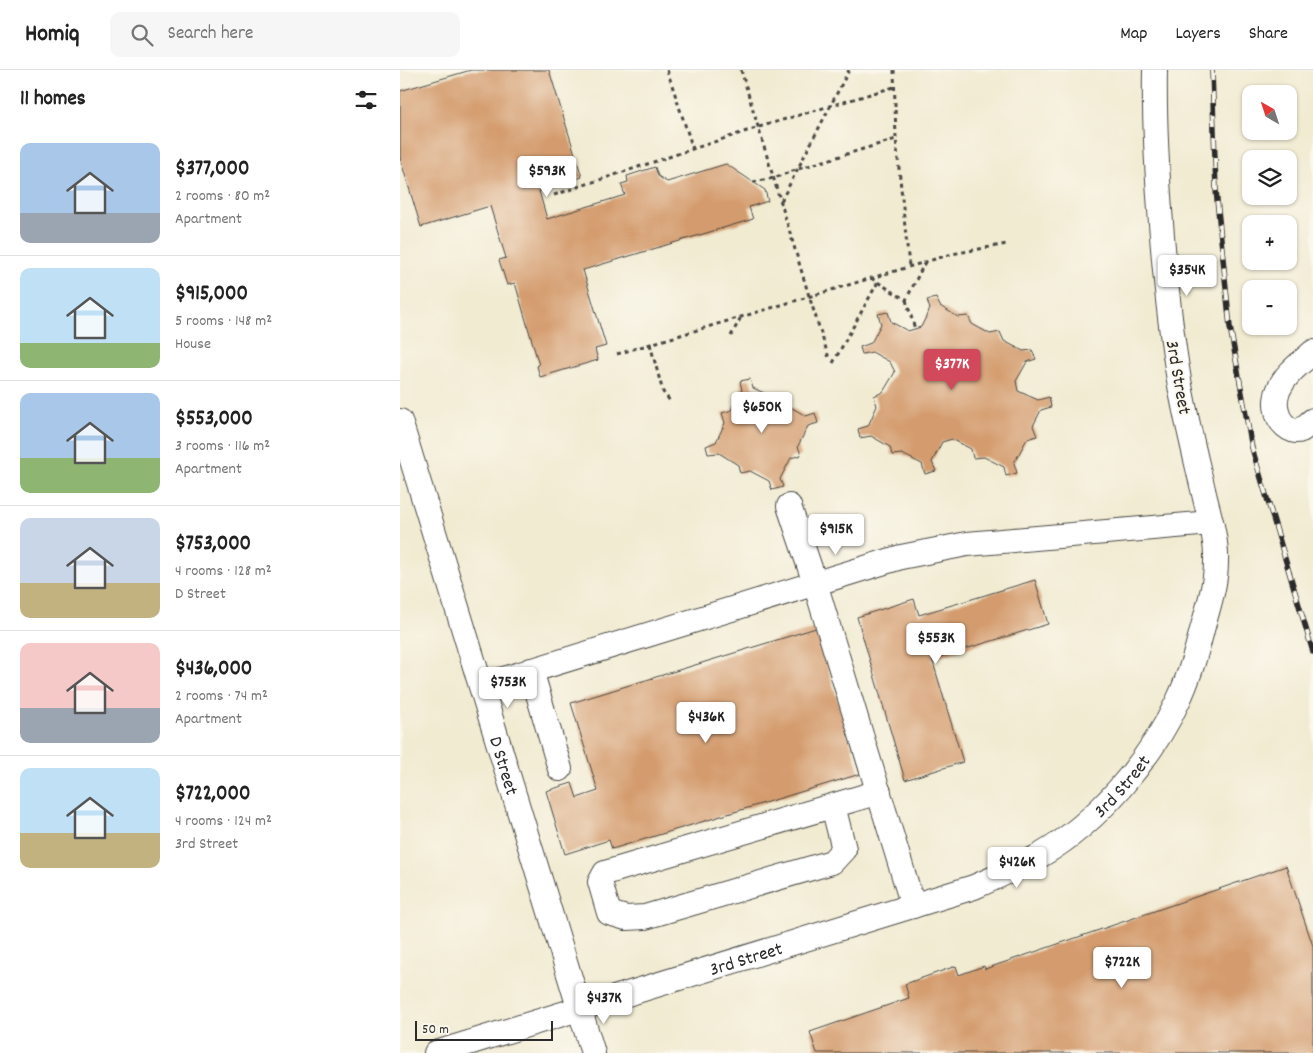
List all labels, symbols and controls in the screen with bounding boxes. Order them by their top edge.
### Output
search box [110,12,460,57]
text: Homiq [25,18,80,52]
icon: search [128,21,156,49]
text: Search here [168,21,253,48]
text: Map [1120,22,1147,47]
text: Layers [1175,22,1221,47]
text: Share [1249,22,1288,47]
text: 11 homes [20,85,85,115]
north arrow [1242,85,1298,140]
map controls [1242,85,1297,335]
icon: filters [352,86,380,114]
button: layers [1242,150,1297,205]
text: $377,000 [175,155,249,185]
pin: $593K [512,156,582,198]
text: $593K [528,160,566,183]
icon: home [60,163,120,223]
text: 2 rooms · 80 m² [175,185,270,208]
text: Apartment [175,208,242,231]
button: + [1242,215,1297,270]
pin: $354K [1152,254,1222,297]
text: $354K [1169,259,1205,282]
text: $915,000 [175,280,248,310]
button: − [1242,280,1297,335]
icon: home [60,288,120,348]
text: 5 rooms · 148 m² [175,310,272,333]
text: House [175,333,211,356]
street label: 3rd Street [1157,338,1196,417]
pin: $377K [917,348,987,391]
text: $377K [935,353,969,376]
pin: $650K [727,392,797,434]
text: $650K [742,396,782,419]
text: $553,000 [175,405,253,435]
icon: home [60,413,120,473]
text: 3 rooms · 116 m² [175,435,270,458]
text: Apartment [175,458,242,481]
pin: $915K [801,514,871,556]
text: $915K [819,518,853,541]
text: $753,000 [175,530,251,560]
icon: home [60,538,120,598]
text: 4 rooms · 128 m² [175,560,272,583]
text: D Street [175,583,226,606]
pin: $553K [901,622,971,665]
text: $553K [917,627,955,650]
text: $436,000 [175,655,252,685]
icon: home [60,663,120,723]
pin: $753K [473,666,543,709]
text: $753K [490,671,526,694]
text: 2 rooms · 74 m² [175,685,268,708]
pin: $436K [671,702,741,744]
text: $436K [687,706,725,729]
text: Apartment [175,708,242,731]
street label: D Street [480,733,524,799]
street label: 3rd Street [1089,751,1159,825]
text: $722,000 [175,780,250,810]
icon: home [60,788,120,848]
text: 4 rooms · 124 m² [175,810,272,833]
text: 3rd Street [175,833,238,856]
pin: $426K [982,846,1052,889]
text: $426K [999,851,1035,874]
street label: 3rd Street [707,937,786,985]
pin: $722K [1087,946,1157,989]
text: $722K [1104,951,1140,974]
pin: $437K [569,982,639,1025]
text: $437K [586,987,622,1010]
scale bar [415,1018,552,1041]
text: 50 m [422,1020,449,1040]

